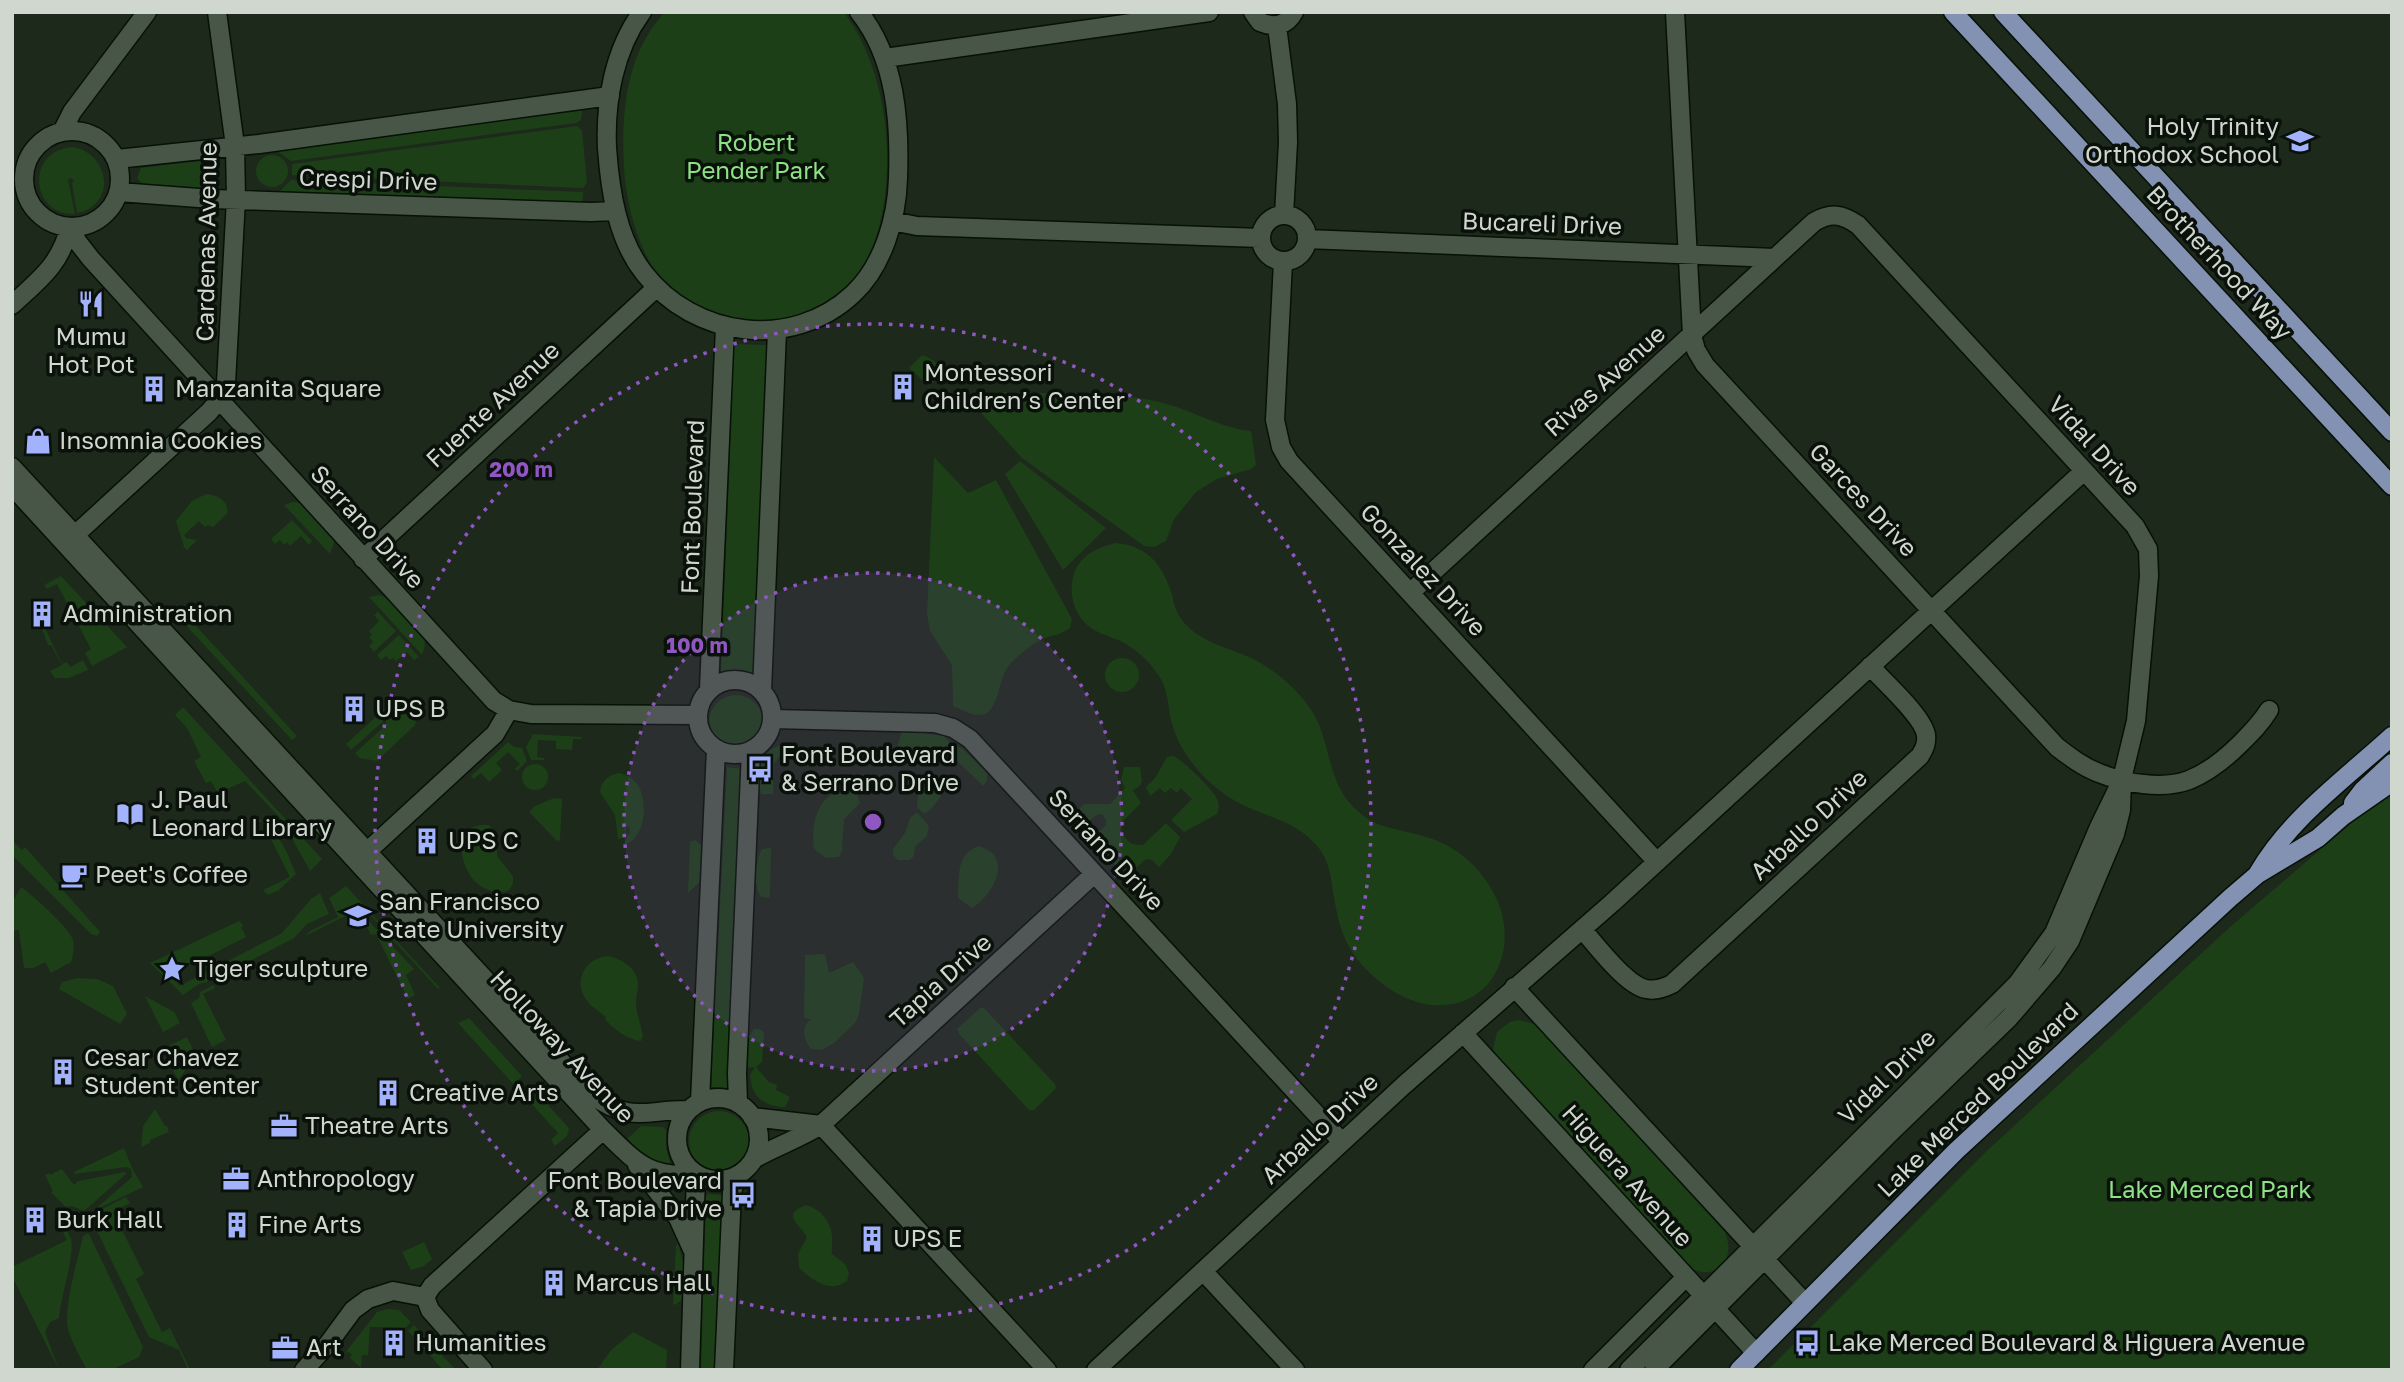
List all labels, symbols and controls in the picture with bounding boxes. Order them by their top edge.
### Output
place label: Holy Trinity Orthodox School [2085,111,2279,168]
school or university icon: Holy Trinity Orthodox School [2285,126,2315,156]
park label: Robert Pender Park [686,127,826,184]
street label: Cardenas Avenue [189,142,222,342]
street label: Crespi Drive [298,162,438,195]
street label: Brotherhood Way [2141,179,2299,345]
street label: Bucareli Drive [1462,205,1622,240]
restaurant icon: Mumu Hot Pot [76,289,106,319]
street label: Rivas Avenue [1538,318,1670,442]
place label: Mumu Hot Pot [47,321,135,378]
street label: Fuente Avenue [419,335,565,473]
place label: Montessori Children’s Center [924,357,1125,414]
building icon: Montessori Children’s Center [888,372,918,402]
place label: Manzanita Square [175,373,381,402]
building icon: Manzanita Square [139,374,169,404]
street label: Vidal Drive [2043,389,2147,501]
street label: Font Boulevard [674,419,709,595]
place label: Insomnia Cookies [59,425,262,454]
shop icon: Insomnia Cookies [23,426,53,456]
street label: Garces Drive [1804,436,1924,562]
text: 200 m [489,456,553,482]
street label: Serrano Drive [305,458,431,594]
street label: Gonzalez Drive [1355,497,1493,641]
place label: Administration [63,598,232,627]
building icon: Administration [27,599,57,629]
text: 100 m [666,632,728,658]
place label: UPS B [375,693,446,722]
building icon: UPS B [339,694,369,724]
place label: Font Boulevard & Serrano Drive [781,739,959,796]
bus stop icon: Font Boulevard & Serrano Drive [745,754,775,784]
street label: Arballo Drive [1744,763,1872,885]
street label: Serrano Drive [1043,782,1171,916]
place label: J. Paul Leonard Library [151,784,332,841]
library icon: J. Paul Leonard Library [115,799,145,829]
centre of rings [861,810,885,834]
place label: UPS C [448,825,519,854]
building icon: UPS C [412,826,442,856]
place label: Peet's Coffee [95,859,248,888]
cafe icon: Peet's Coffee [59,860,89,890]
place label: San Francisco State University [379,886,564,943]
school or university icon: San Francisco State University [343,901,373,931]
street label: Tapia Drive [883,927,997,1033]
place label: Tiger sculpture [193,953,368,982]
place icon: Tiger sculpture [157,954,187,984]
street label: Holloway Avenue [485,964,641,1128]
street label: Lake Merced Boulevard [1871,995,2083,1202]
street label: Vidal Drive [1831,1022,1941,1129]
place label: Cesar Chavez Student Center [84,1042,259,1099]
building icon: Cesar Chavez Student Center [48,1057,78,1087]
street label: Arballo Drive [1255,1067,1383,1189]
place label: Creative Arts [409,1077,559,1106]
building icon: Creative Arts [373,1078,403,1108]
street label: Higuera Avenue [1557,1098,1700,1252]
place label: Theatre Arts [305,1110,449,1139]
office icon: Theatre Arts [269,1111,299,1141]
place label: Anthropology [257,1163,415,1192]
office icon: Anthropology [221,1164,251,1194]
place label: Font Boulevard & Tapia Drive [547,1165,722,1222]
park label: Lake Merced Park [2108,1174,2312,1203]
bus stop icon: Font Boulevard & Tapia Drive [728,1180,758,1210]
place label: Burk Hall [56,1204,163,1233]
building icon: Burk Hall [20,1205,50,1235]
place label: Fine Arts [258,1209,362,1238]
building icon: Fine Arts [222,1210,252,1240]
place label: UPS E [893,1223,962,1252]
building icon: UPS E [857,1224,887,1254]
place label: Marcus Hall [575,1267,712,1296]
building icon: Marcus Hall [539,1268,569,1298]
place label: Humanities [415,1327,546,1356]
place label: Lake Merced Boulevard & Higuera Avenue [1828,1327,2305,1356]
building icon: Humanities [379,1328,409,1358]
bus stop icon: Lake Merced Boulevard & Higuera Avenue [1792,1328,1822,1358]
place label: Art [306,1332,342,1361]
office icon: Art [270,1333,300,1363]

